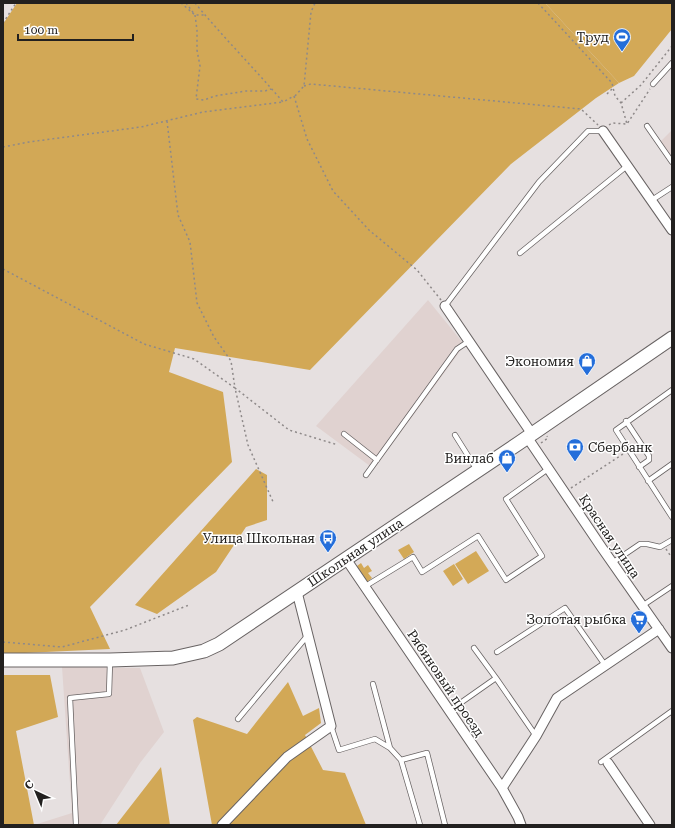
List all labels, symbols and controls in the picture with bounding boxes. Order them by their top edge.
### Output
scale bar [18,16,133,42]
text: 100 m [24,23,58,37]
sports icon: Труд [612,27,632,52]
place label: Труд [576,30,609,45]
shop icon: Экономия [577,351,597,376]
place label: Экономия [505,354,574,369]
bank icon: Сбербанк [565,437,585,462]
place label: Сбербанк [588,440,652,455]
shop icon: Винлаб [497,448,517,473]
place label: Винлаб [445,451,494,466]
street label: Красная улица [576,492,643,581]
street label: Школьная улица [305,515,406,590]
bus stop icon: Улица Школьная [318,528,338,553]
place label: Улица Школьная [203,531,315,546]
supermarket icon: Золотая рыбка [629,609,649,634]
place label: Золотая рыбка [526,612,626,627]
street label: Рябиновый проезд [404,627,487,740]
north arrow [16,772,56,812]
text: С [22,778,37,793]

